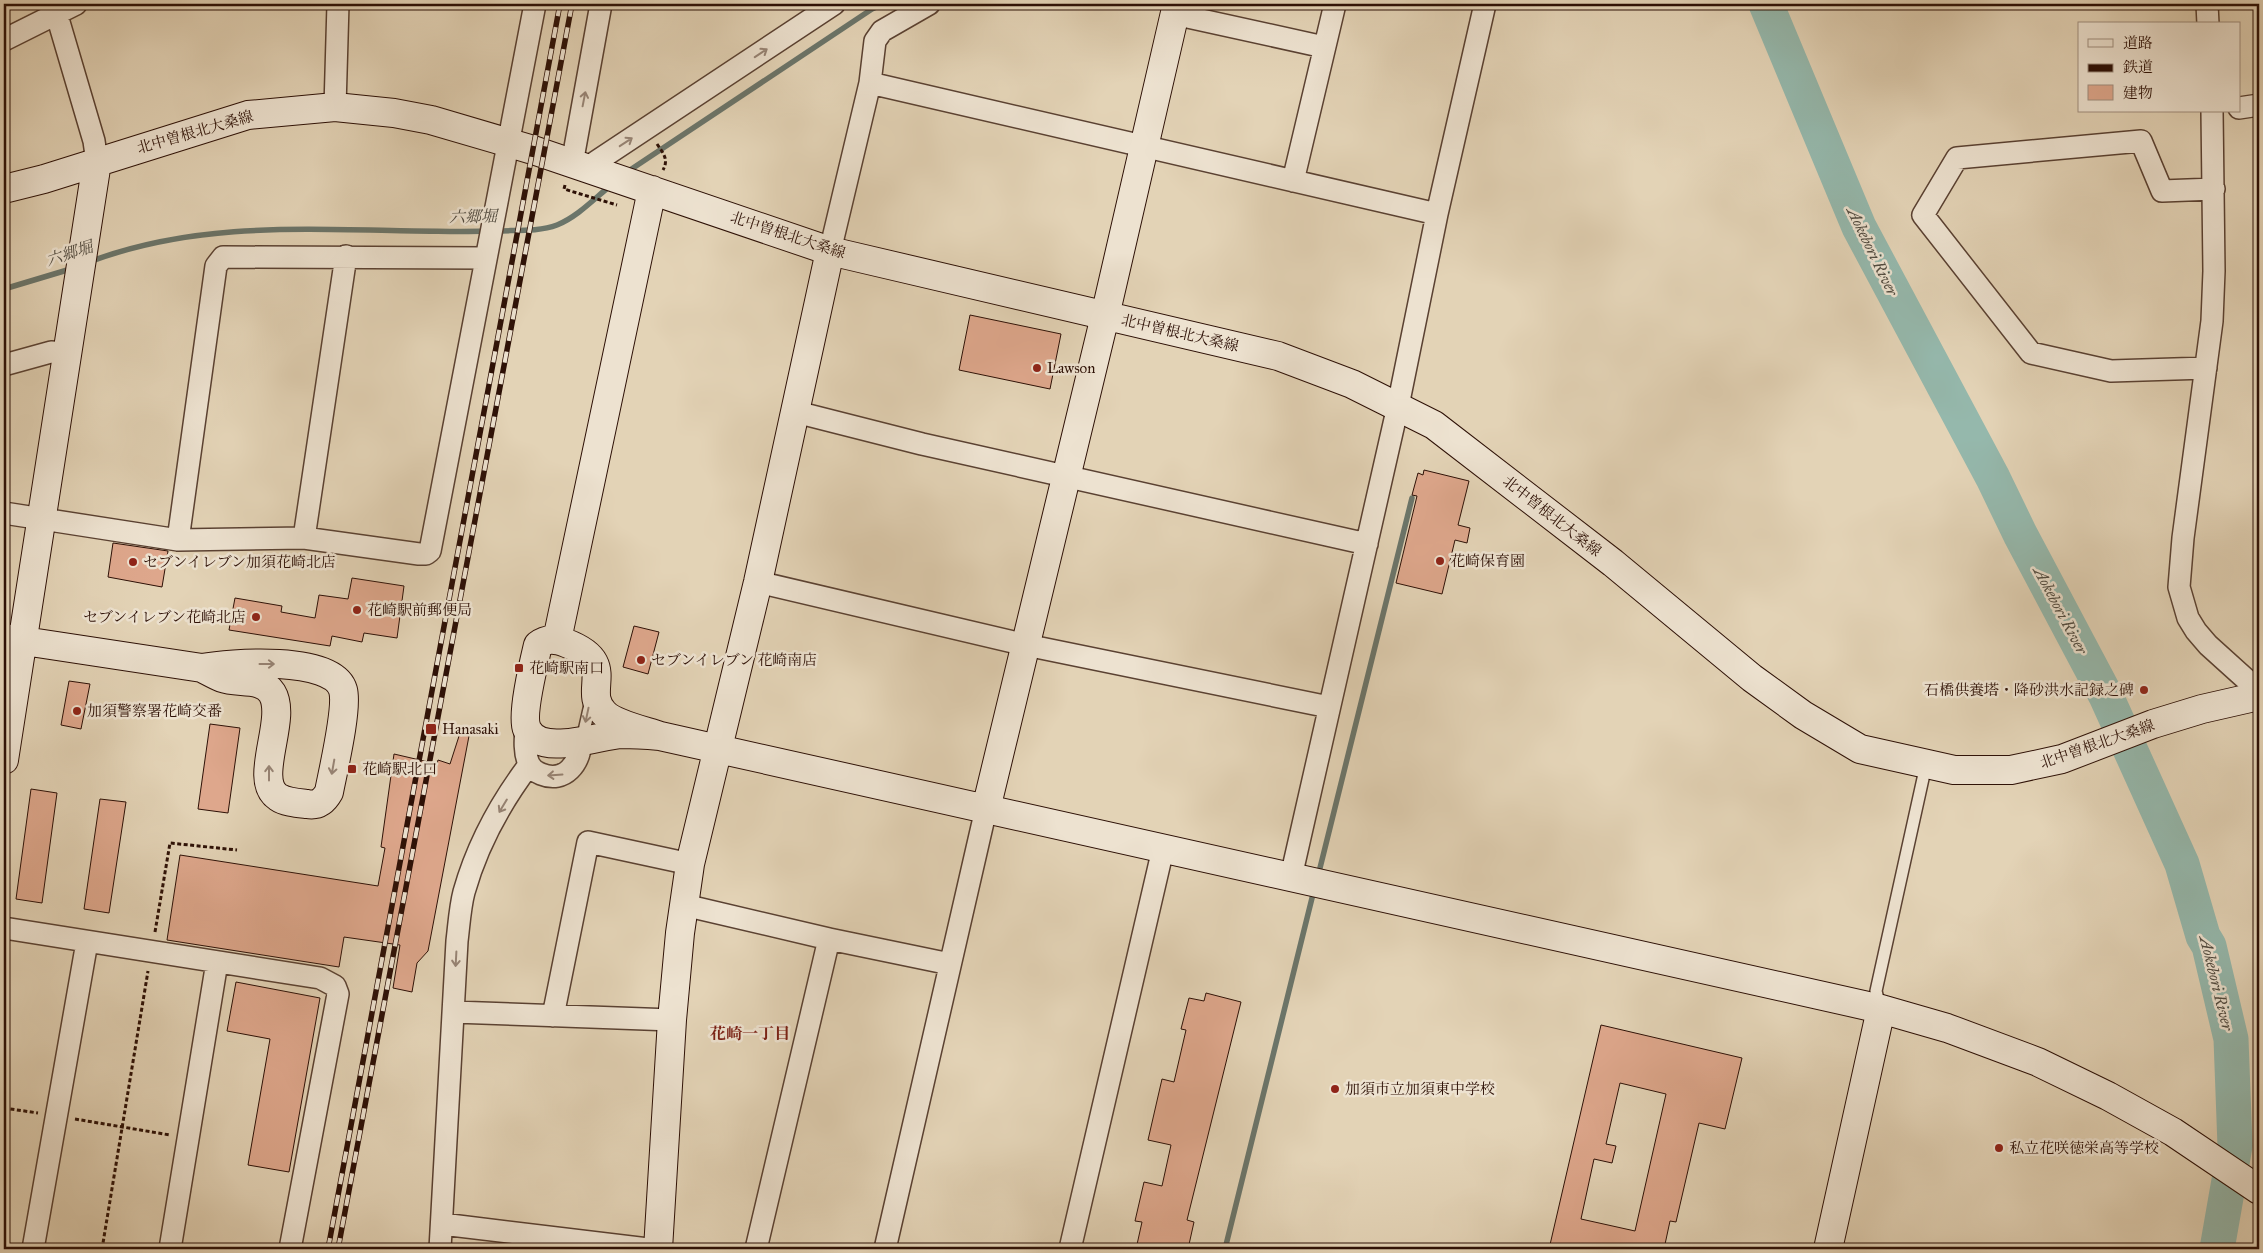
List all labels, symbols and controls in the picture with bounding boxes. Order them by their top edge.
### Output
legend [2078,22,2240,112]
text: 道路 [2123,34,2153,52]
one-way arrow [754,47,768,57]
text: 鉄道 [2123,58,2153,76]
text: 建物 [2123,84,2153,102]
one-way arrow [579,91,589,107]
street label: 北中曽根北大桑線 [135,107,255,157]
one-way arrow [619,137,633,148]
water label: Aokebori River [1842,202,1903,300]
water label: 六郷堀 [449,207,500,226]
street label: 北中曽根北大桑線 [728,208,848,262]
water label: 六郷堀 [43,236,98,270]
street label: 北中曽根北大桑線 [1120,311,1240,355]
place label: Lawson [1047,359,1095,377]
marker: Lawson [1031,362,1043,374]
street label: 北中曽根北大桑線 [1499,472,1605,560]
place label: 花崎保育園 [1450,552,1525,570]
place label: セブンイレブン加須花崎北店 [143,553,336,571]
marker: 花崎保育園 [1434,555,1446,567]
marker: セブンイレブン加須花崎北店 [127,556,139,568]
water label: Aokebori River [2029,561,2092,659]
place label: 花崎駅前郵便局 [367,601,472,619]
marker: 花崎駅前郵便局 [351,604,363,616]
place label: セブンイレブン花崎北店 [83,608,246,626]
marker: セブンイレブン花崎北店 [250,611,262,623]
place label: セブンイレブン 花崎南店 [651,651,817,669]
marker: セブンイレブン 花崎南店 [635,654,647,666]
one-way arrow [259,659,275,669]
place label: 花崎駅南口 [529,659,604,677]
marker: 花崎駅南口 [513,662,525,674]
place label: 石橋供養塔・降砂洪水記録之碑 [1924,681,2134,699]
marker: 石橋供養塔・降砂洪水記録之碑 [2138,684,2150,696]
place label: 加須警察署花崎交番 [87,702,222,720]
marker: 加須警察署花崎交番 [71,705,83,717]
one-way arrow [582,706,591,722]
street label: 北中曽根北大桑線 [2037,716,2157,772]
place label: Hanasaki [442,720,499,738]
marker: Hanasaki [424,722,438,736]
one-way arrow [328,759,338,775]
place label: 花崎駅北口 [362,760,437,778]
marker: 花崎駅北口 [346,763,358,775]
one-way arrow [265,765,274,781]
one-way arrow [547,771,563,780]
one-way arrow [497,798,507,812]
water label: Aokebori River [2195,932,2238,1034]
one-way arrow [451,950,461,967]
district label: 花崎一丁目 [710,1024,790,1043]
place label: 加須市立加須東中学校 [1345,1080,1495,1098]
marker: 加須市立加須東中学校 [1329,1083,1341,1095]
place label: 私立花咲徳栄高等学校 [2009,1139,2159,1157]
marker: 私立花咲徳栄高等学校 [1993,1142,2005,1154]

